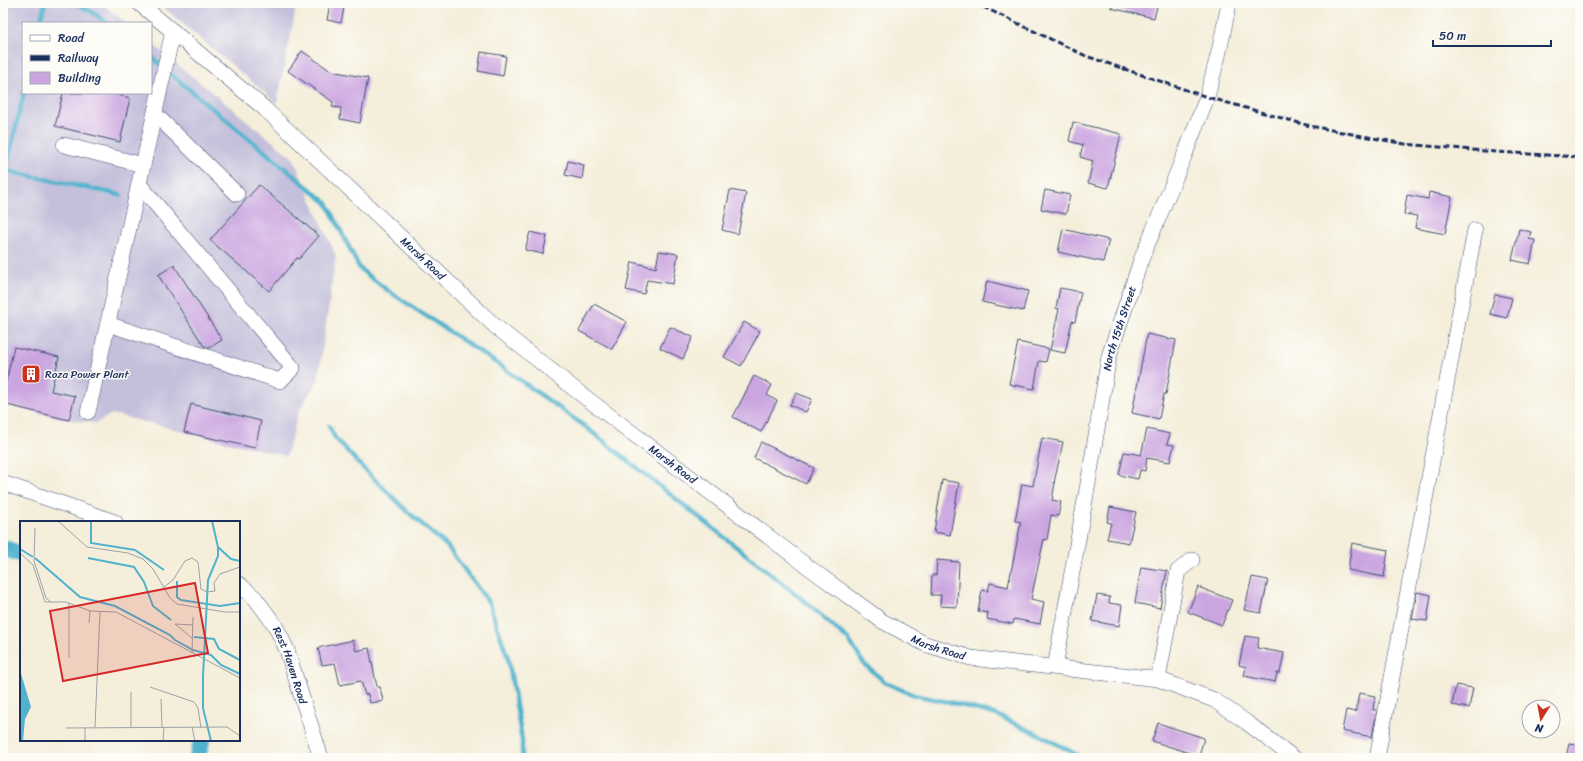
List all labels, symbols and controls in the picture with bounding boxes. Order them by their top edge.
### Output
legend [22,22,152,94]
scale bar [1433,22,1551,48]
text: 50 m [1439,25,1466,47]
text: Road [58,27,85,49]
text: Railway [58,47,99,69]
text: Building [58,67,101,89]
street label: Marsh Road [396,232,451,286]
street label: North 15th Street [1098,283,1142,372]
building icon: Roza Power Plant [20,363,42,385]
place label: Roza Power Plant [45,365,129,384]
street label: Marsh Road [644,440,702,490]
inset map [20,521,240,741]
street label: Rest Haven Road [267,623,313,708]
street label: Marsh Road [908,629,969,666]
north arrow [1521,699,1561,739]
text: N [1533,718,1546,739]

